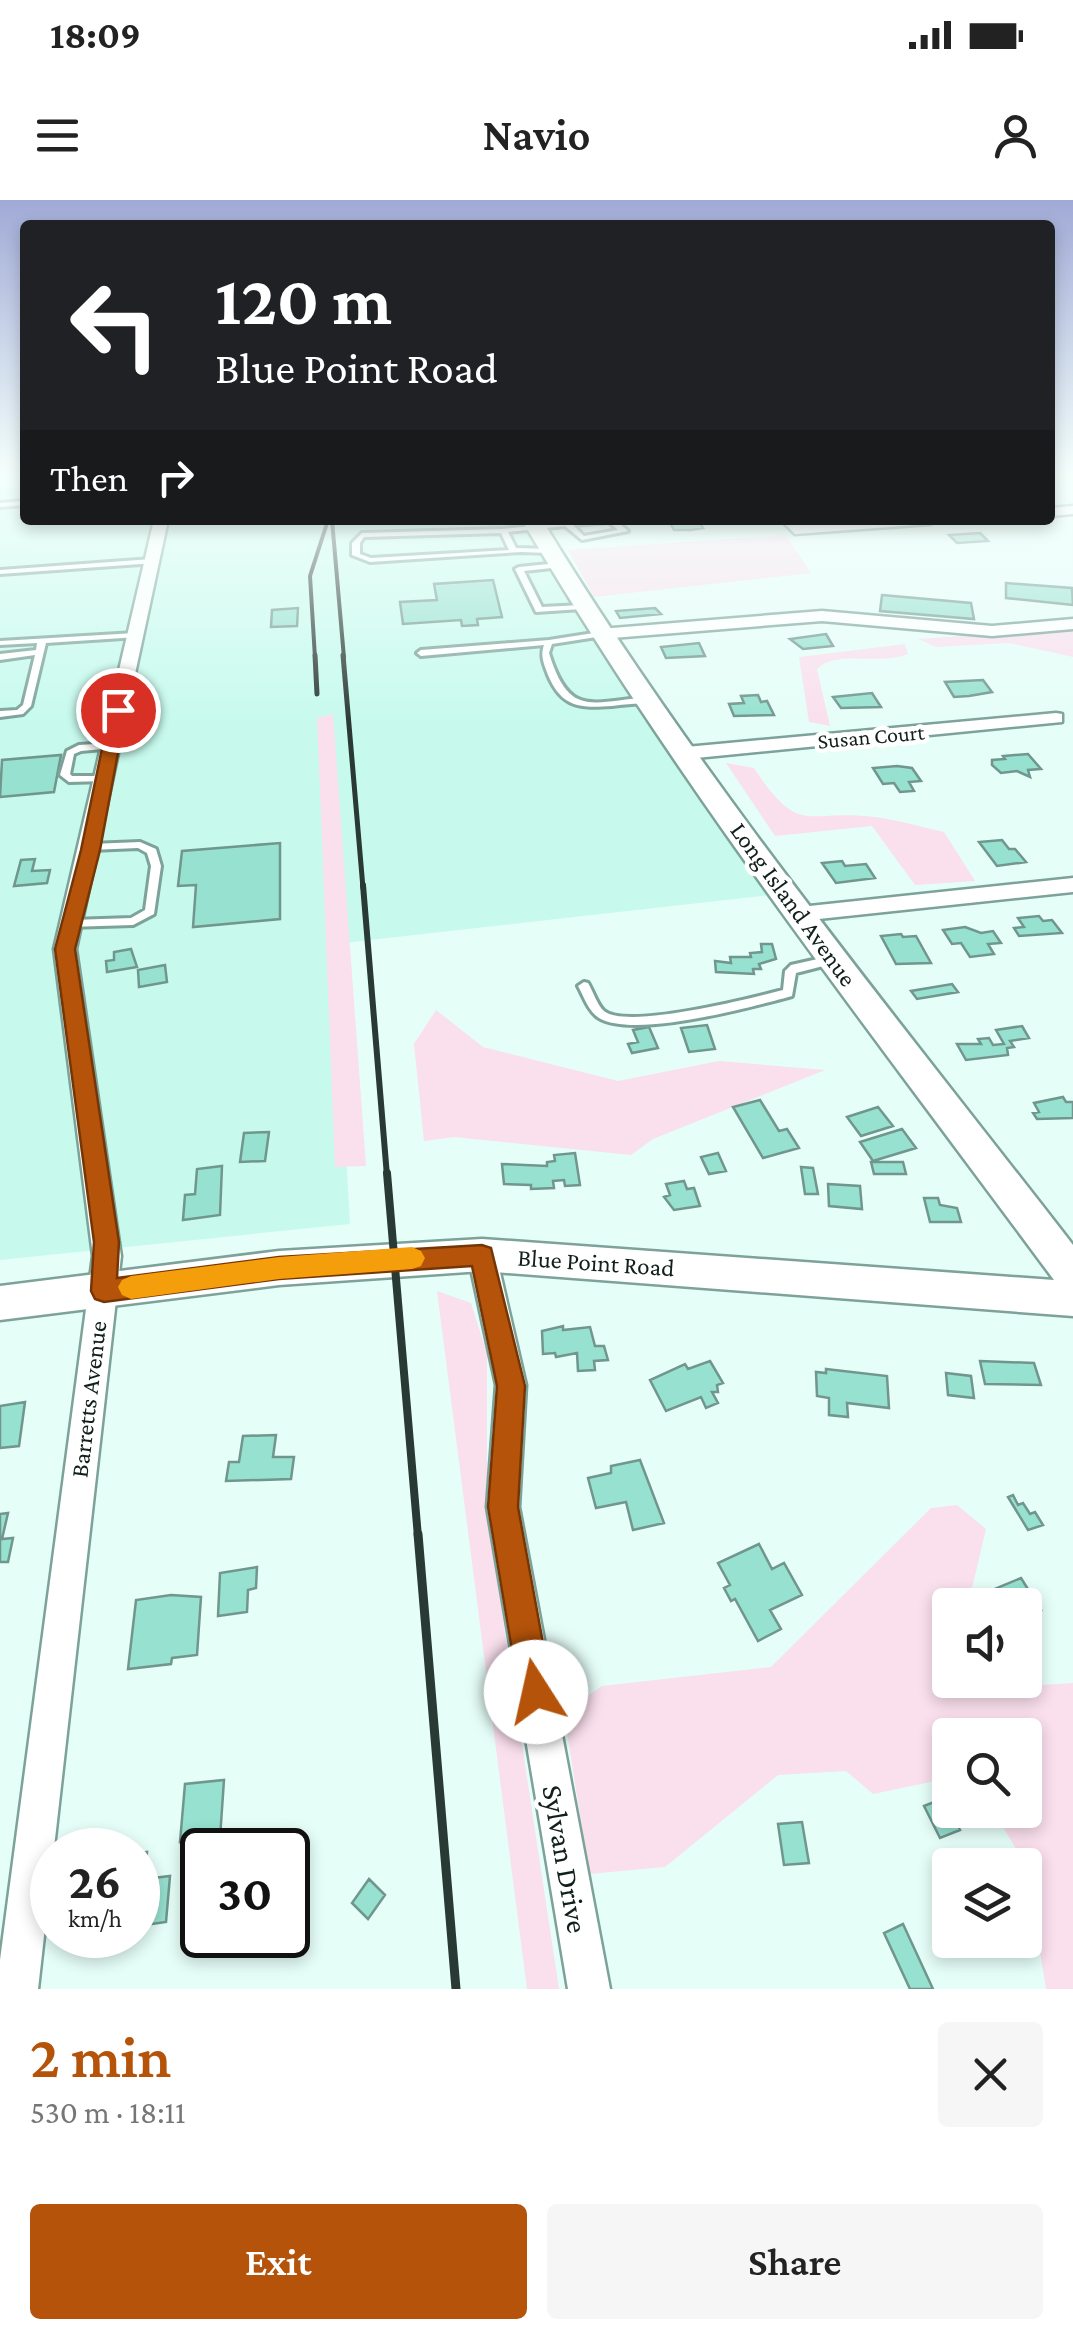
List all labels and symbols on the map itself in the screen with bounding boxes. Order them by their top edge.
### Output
pin [76,668,161,753]
street label: Susan Court [817,719,926,754]
street label: Long Island Avenue [724,817,862,992]
street label: Blue Point Road [517,1244,675,1281]
street label: Barretts Avenue [65,1319,112,1479]
position arrow [484,1640,588,1744]
street label: Sylvan Drive [535,1782,595,1936]
speed limit sign: 30 [180,1828,310,1958]

